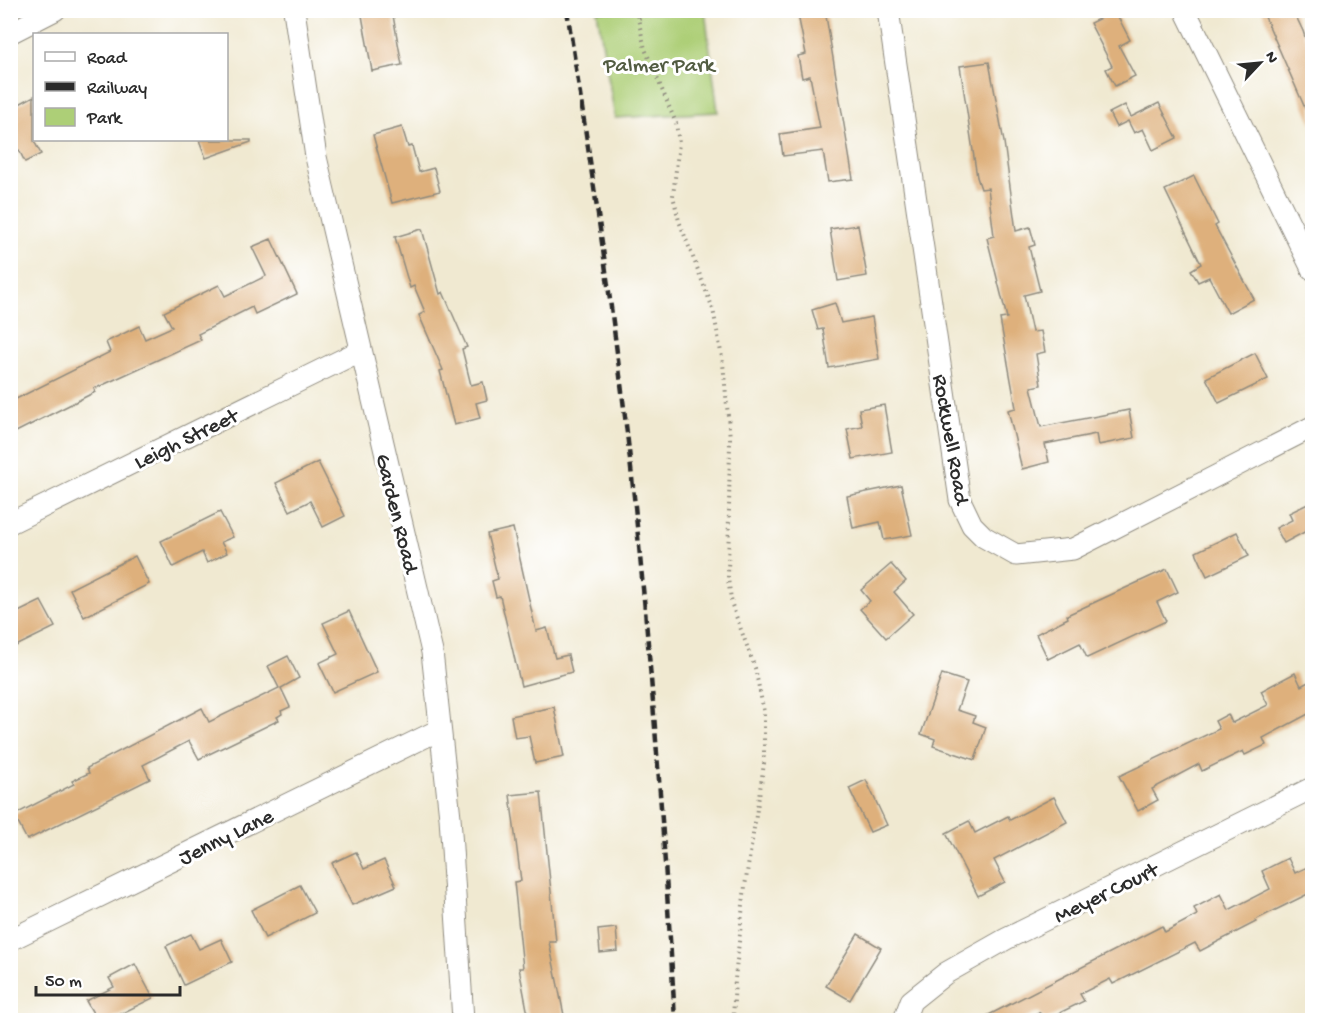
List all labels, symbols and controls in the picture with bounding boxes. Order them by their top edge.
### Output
legend [33,33,228,141]
north arrow [1230,33,1290,93]
text: Road [87,49,128,70]
text: N [1260,49,1281,67]
park label: Palmer Park [602,54,717,80]
text: Railway [87,79,147,100]
text: Park [86,109,123,130]
street label: Rockwell Road [925,373,974,509]
street label: Leigh Street [131,403,245,477]
street label: Garden Road [368,452,423,578]
street label: Jenny Lane [175,804,279,873]
street label: Meyer Court [1051,857,1165,931]
scale bar [36,959,180,997]
text: 50 m [45,972,82,993]

